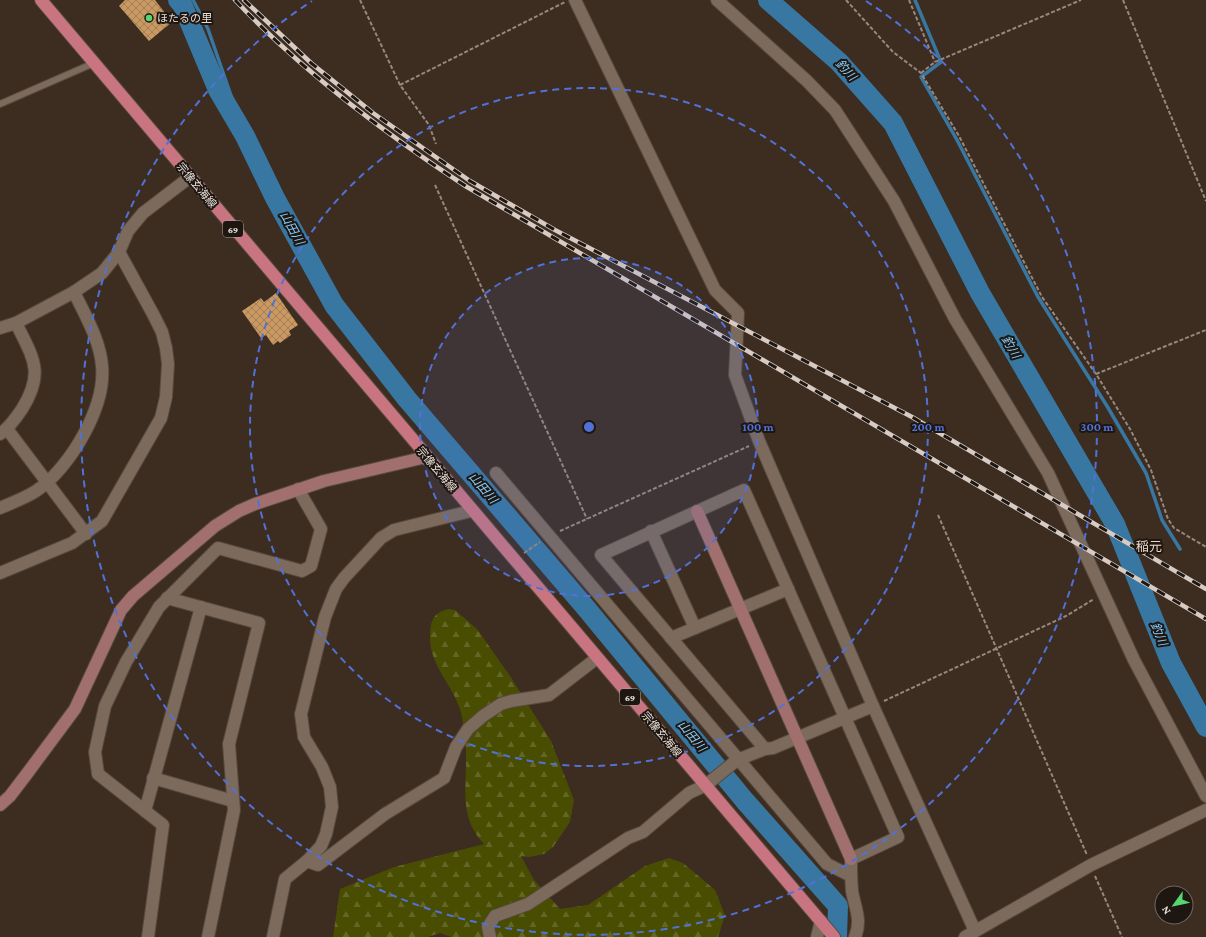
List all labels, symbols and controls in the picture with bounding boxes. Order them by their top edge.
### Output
place label: ほたるの里 [157,12,212,24]
marker: ほたるの里 [144,13,154,23]
water label: 釣川 [833,56,861,85]
street label: 宗像玄海線 [175,160,219,210]
water label: 山田川 [277,209,308,249]
road number: 69 [223,221,243,237]
water label: 釣川 [999,333,1024,363]
centre of rings [582,420,596,434]
text: 100 m [742,420,775,434]
text: 200 m [911,420,945,434]
text: 300 m [1081,420,1114,434]
street label: 宗像玄海線 [415,444,459,494]
water label: 山田川 [466,470,501,508]
district label: 稲元 [1136,539,1162,554]
water label: 釣川 [1148,620,1171,650]
road number: 69 [620,689,640,705]
street label: 宗像玄海線 [640,709,684,759]
water label: 山田川 [675,718,710,756]
north arrow [1154,885,1194,925]
text: N [1158,904,1173,917]

